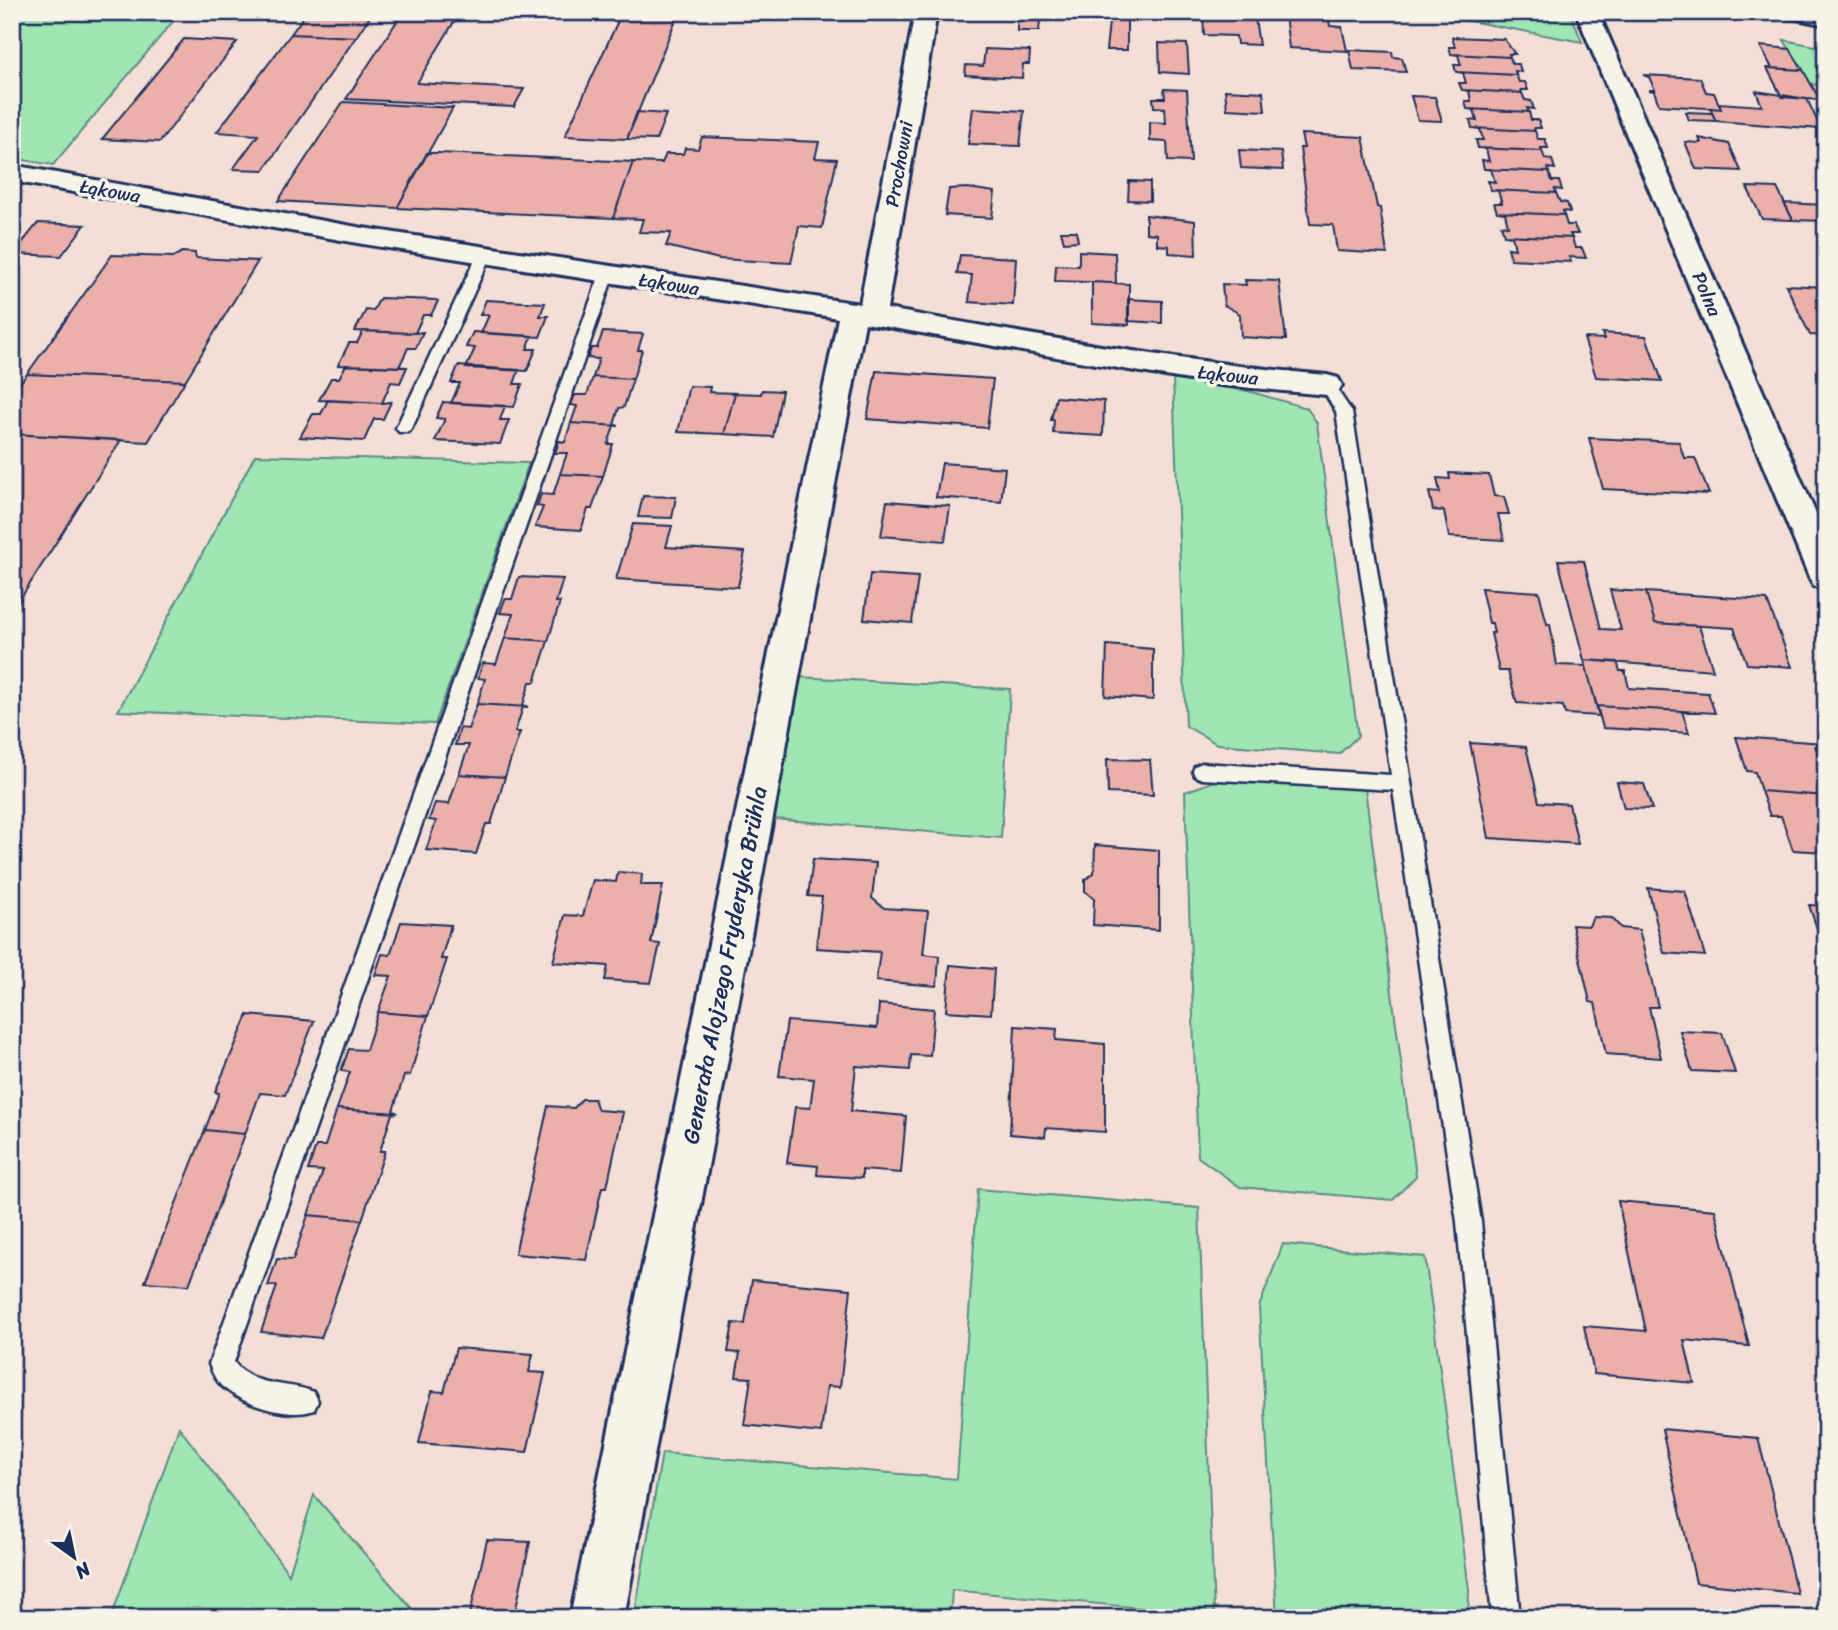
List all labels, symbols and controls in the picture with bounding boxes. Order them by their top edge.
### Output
street label: Prochowni [875,118,923,210]
street label: Łąkowa [77,169,143,213]
street label: Łąkowa [636,263,702,305]
street label: Polna [1683,266,1731,322]
street label: Łąkowa [1196,355,1260,395]
street label: Generała Alojzego Fryderyka Brühla [670,782,780,1148]
north arrow [38,1522,108,1592]
text: N [68,1553,98,1589]

